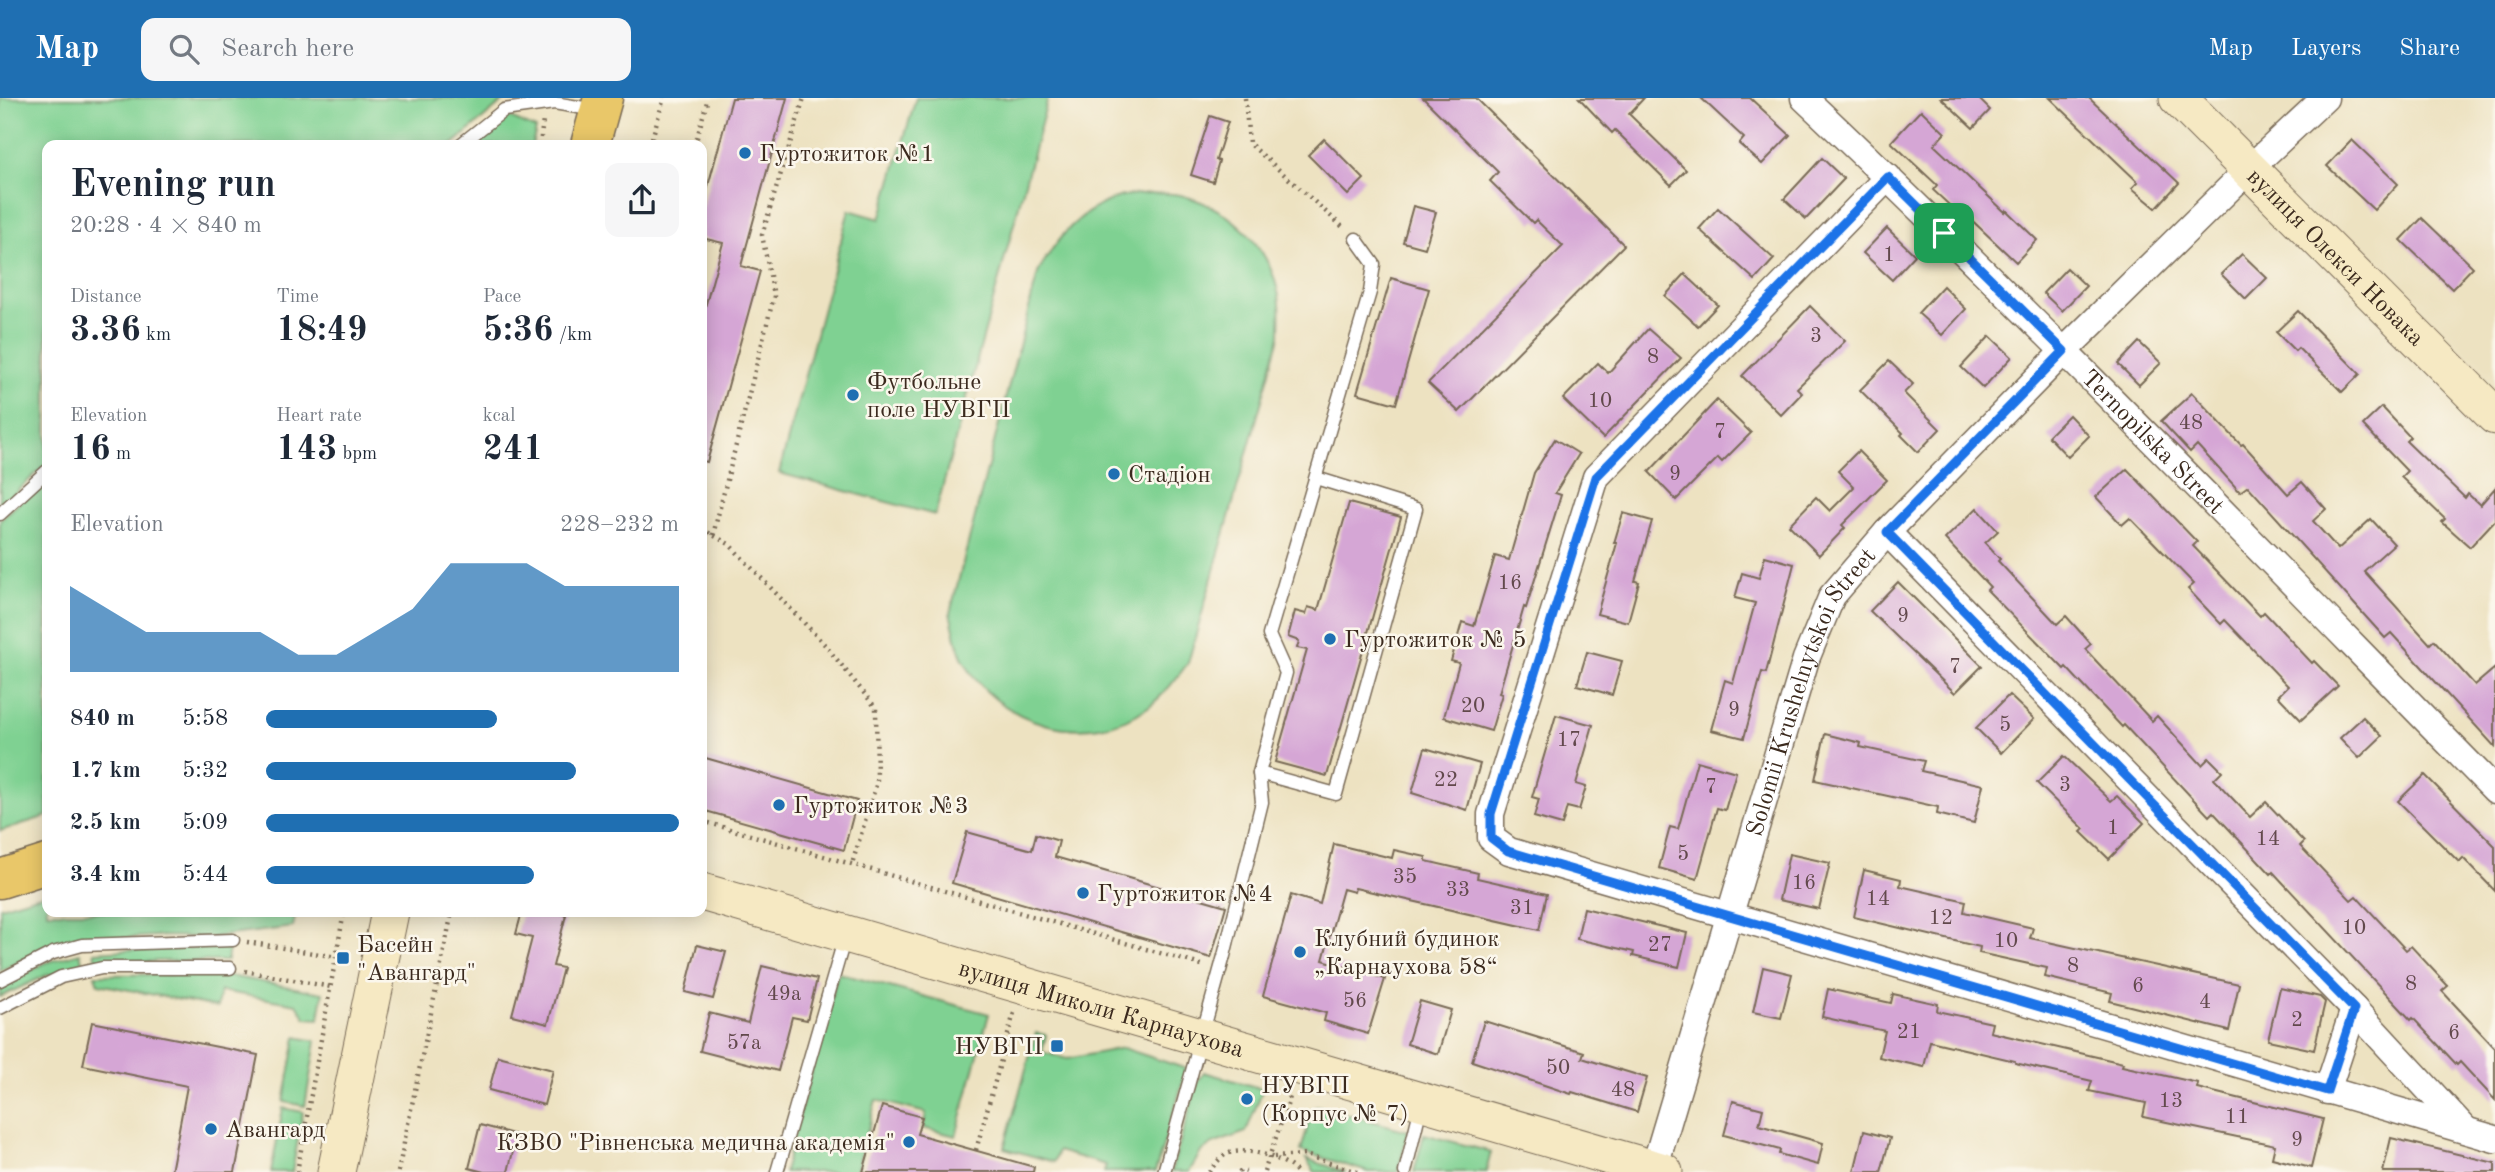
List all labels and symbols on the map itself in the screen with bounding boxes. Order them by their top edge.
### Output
place label: Гуртожиток №1 [759,143,935,167]
marker: Гуртожиток №1 [737,145,753,161]
street label: вулиця Олекси Новака [2242,165,2428,352]
pin [1914,203,1974,263]
house number: 1 [1883,245,1895,266]
house number: 3 [1810,326,1822,347]
house number: 8 [1647,347,1659,368]
street label: Ternopilska Street [2076,366,2228,520]
place label: Футбольне поле НУВГП [867,371,1010,423]
marker: Футбольне поле НУВГП [845,387,861,403]
house number: 10 [1588,391,1612,412]
house number: 48 [2179,413,2203,434]
house number: 7 [1714,422,1726,443]
place label: Стадіон [1128,464,1211,488]
house number: 9 [1669,464,1681,485]
marker: Стадіон [1106,466,1122,482]
street label: Solomii Krushelnytskoi Street [1744,544,1881,839]
house number: 16 [1498,573,1522,594]
house number: 9 [1897,606,1909,627]
place label: Гуртожиток № 5 [1344,629,1526,653]
marker: Гуртожиток № 5 [1322,631,1338,647]
house number: 7 [1949,657,1961,678]
house number: 20 [1461,696,1485,717]
house number: 9 [1728,700,1740,721]
house number: 5 [1999,715,2011,736]
house number: 17 [1557,730,1581,751]
house number: 22 [1434,770,1458,791]
house number: 3 [2059,775,2071,796]
house number: 7 [1705,777,1717,798]
place label: Гуртожиток №3 [793,795,969,819]
marker: Гуртожиток №3 [771,797,787,813]
house number: 1 [2107,818,2119,839]
house number: 14 [2256,829,2280,850]
house number: 5 [1677,844,1689,865]
house number: 35 [1393,867,1417,888]
house number: 16 [1792,873,1816,894]
house number: 33 [1446,880,1470,901]
place label: Гуртожиток №4 [1097,883,1273,907]
marker: Гуртожиток №4 [1075,885,1091,901]
house number: 14 [1866,889,1890,910]
house number: 31 [1510,898,1534,919]
house number: 12 [1929,908,1953,929]
house number: 10 [2342,918,2366,939]
place label: Клубний будинок „Карнаухова 58“ [1314,928,1499,980]
house number: 10 [1994,931,2018,952]
place label: Басейн "Авангард" [357,934,476,986]
house number: 27 [1648,935,1672,956]
marker: Клубний будинок „Карнаухова 58“ [1292,944,1308,960]
marker: Басейн "Авангард" [335,950,351,966]
house number: 8 [2067,956,2079,977]
street label: вулиця Миколи Карнаухова [955,957,1246,1063]
house number: 8 [2405,974,2417,995]
house number: 6 [2132,976,2144,997]
house number: 49а [767,984,801,1005]
house number: 56 [1343,991,1367,1012]
house number: 4 [2199,992,2211,1013]
house number: 2 [2291,1010,2303,1031]
house number: 21 [1897,1022,1921,1043]
house number: 6 [2448,1023,2460,1044]
house number: 57а [727,1033,761,1054]
place label: НУВГП [954,1036,1043,1060]
marker: НУВГП [1049,1038,1065,1054]
house number: 50 [1546,1058,1570,1079]
place label: НУВГП (Корпус № 7) [1261,1075,1409,1127]
house number: 48 [1611,1080,1635,1101]
marker: НУВГП (Корпус № 7) [1239,1091,1255,1107]
house number: 13 [2159,1091,2183,1112]
house number: 11 [2225,1107,2249,1128]
place label: Авангард [225,1119,325,1143]
marker: Авангард [203,1121,219,1137]
house number: 9 [2291,1130,2303,1151]
place label: КЗВО "Рівненська медична академія" [496,1132,895,1156]
marker: КЗВО "Рівненська медична академія" [901,1134,917,1150]

